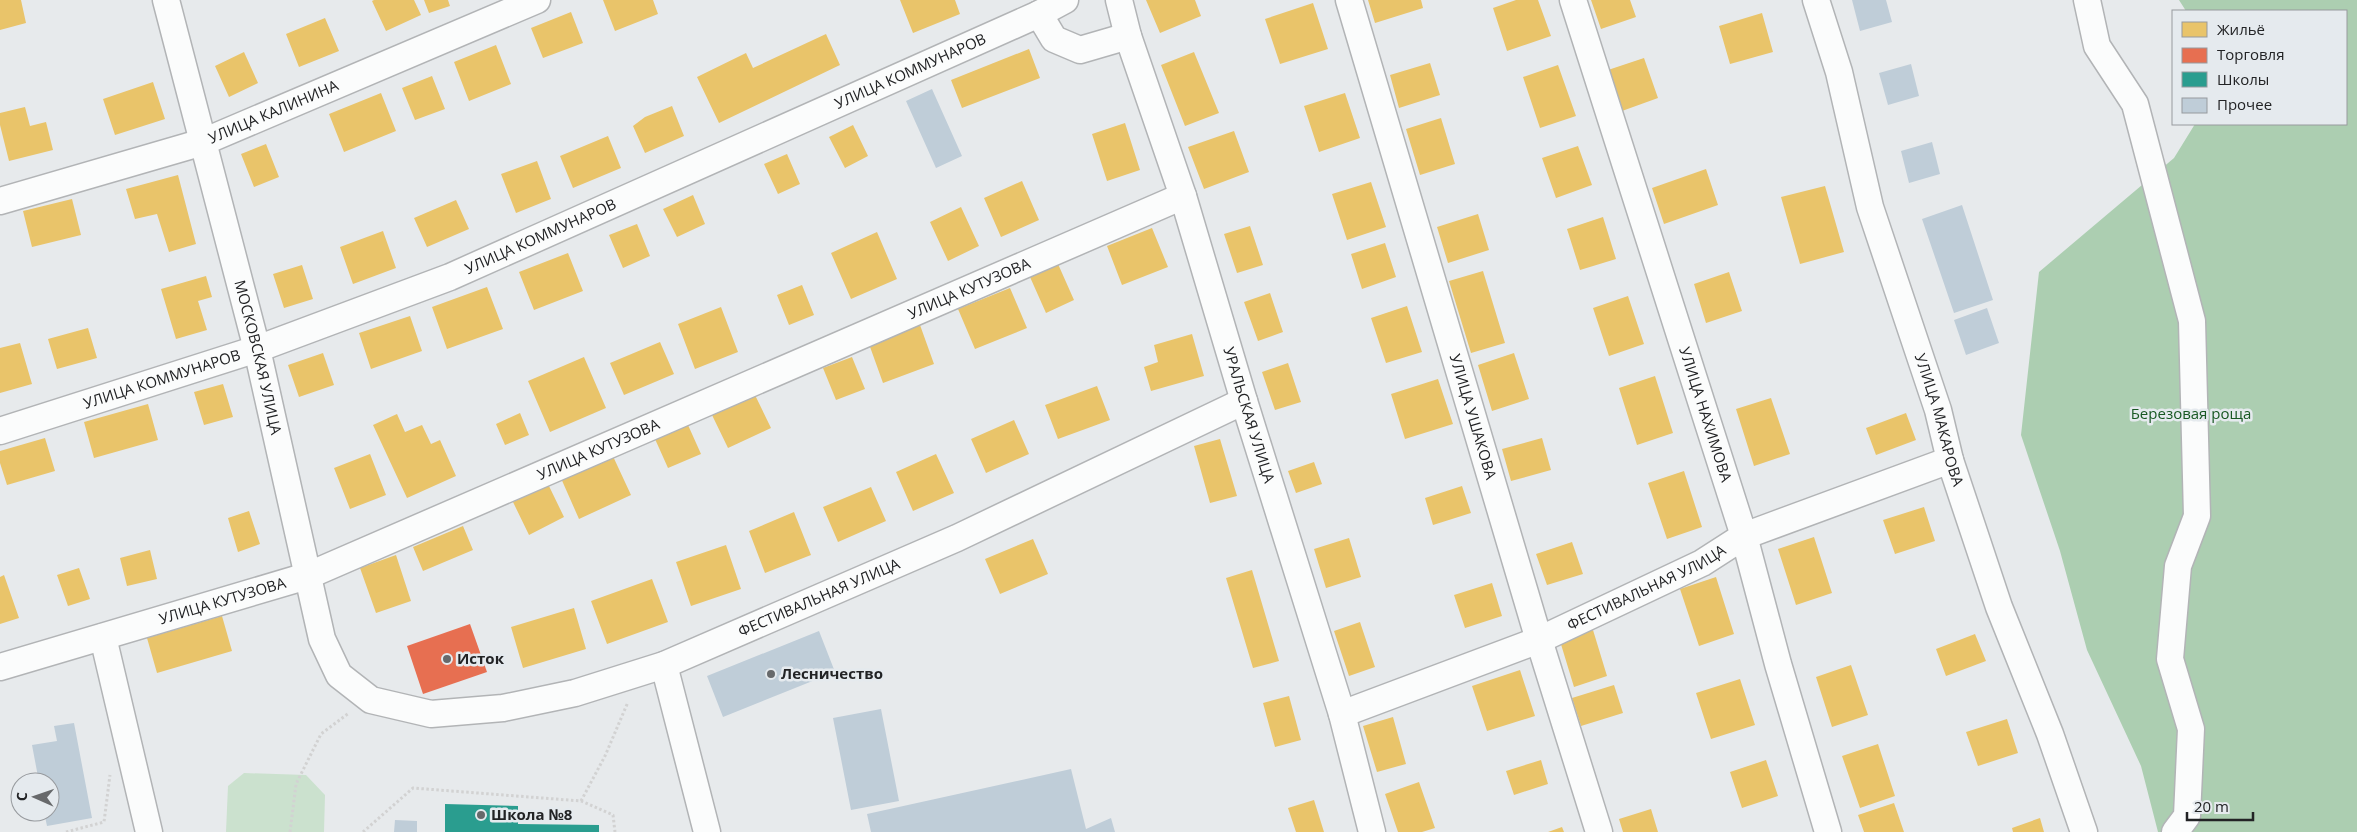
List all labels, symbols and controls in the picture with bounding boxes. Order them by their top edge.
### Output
legend [2172,10,2347,125]
text: Жильё [2217,19,2265,39]
street label: УЛИЦА КОММУНАРОВ [831,28,989,113]
text: Торговля [2217,44,2284,64]
text: Школы [2217,69,2269,89]
street label: УЛИЦА КАЛИНИНА [205,74,342,148]
text: Прочее [2217,94,2272,114]
street label: УЛИЦА КОММУНАРОВ [461,193,619,278]
street label: УЛИЦА КУТУЗОВА [905,252,1033,323]
street label: МОСКОВСКАЯ УЛИЦА [230,278,287,437]
street label: УЛИЦА КОММУНАРОВ [81,344,243,413]
street label: УРАЛЬСКАЯ УЛИЦА [1219,344,1280,486]
street label: УЛИЦА НАХИМОВА [1675,344,1737,485]
street label: УЛИЦА МАКАРОВА [1911,351,1969,489]
street label: УЛИЦА УШАКОВА [1446,352,1502,482]
park label: Березовая роща [2131,403,2251,423]
street label: УЛИЦА КУТУЗОВА [534,413,663,484]
street label: ФЕСТИВАЛЬНАЯ УЛИЦА [1564,539,1730,634]
street label: ФЕСТИВАЛЬНАЯ УЛИЦА [735,553,903,641]
street label: УЛИЦА КУТУЗОВА [156,572,288,628]
place label: Исток [457,648,505,668]
marker: Исток [441,653,453,665]
place label: Лесничество [781,663,883,683]
marker: Лесничество [765,668,777,680]
north arrow [10,772,60,822]
scale bar [2187,790,2253,822]
text: С [12,792,31,801]
text: 20 m [2194,796,2229,816]
place label: Школа №8 [491,804,573,824]
marker: Школа №8 [475,809,487,821]

